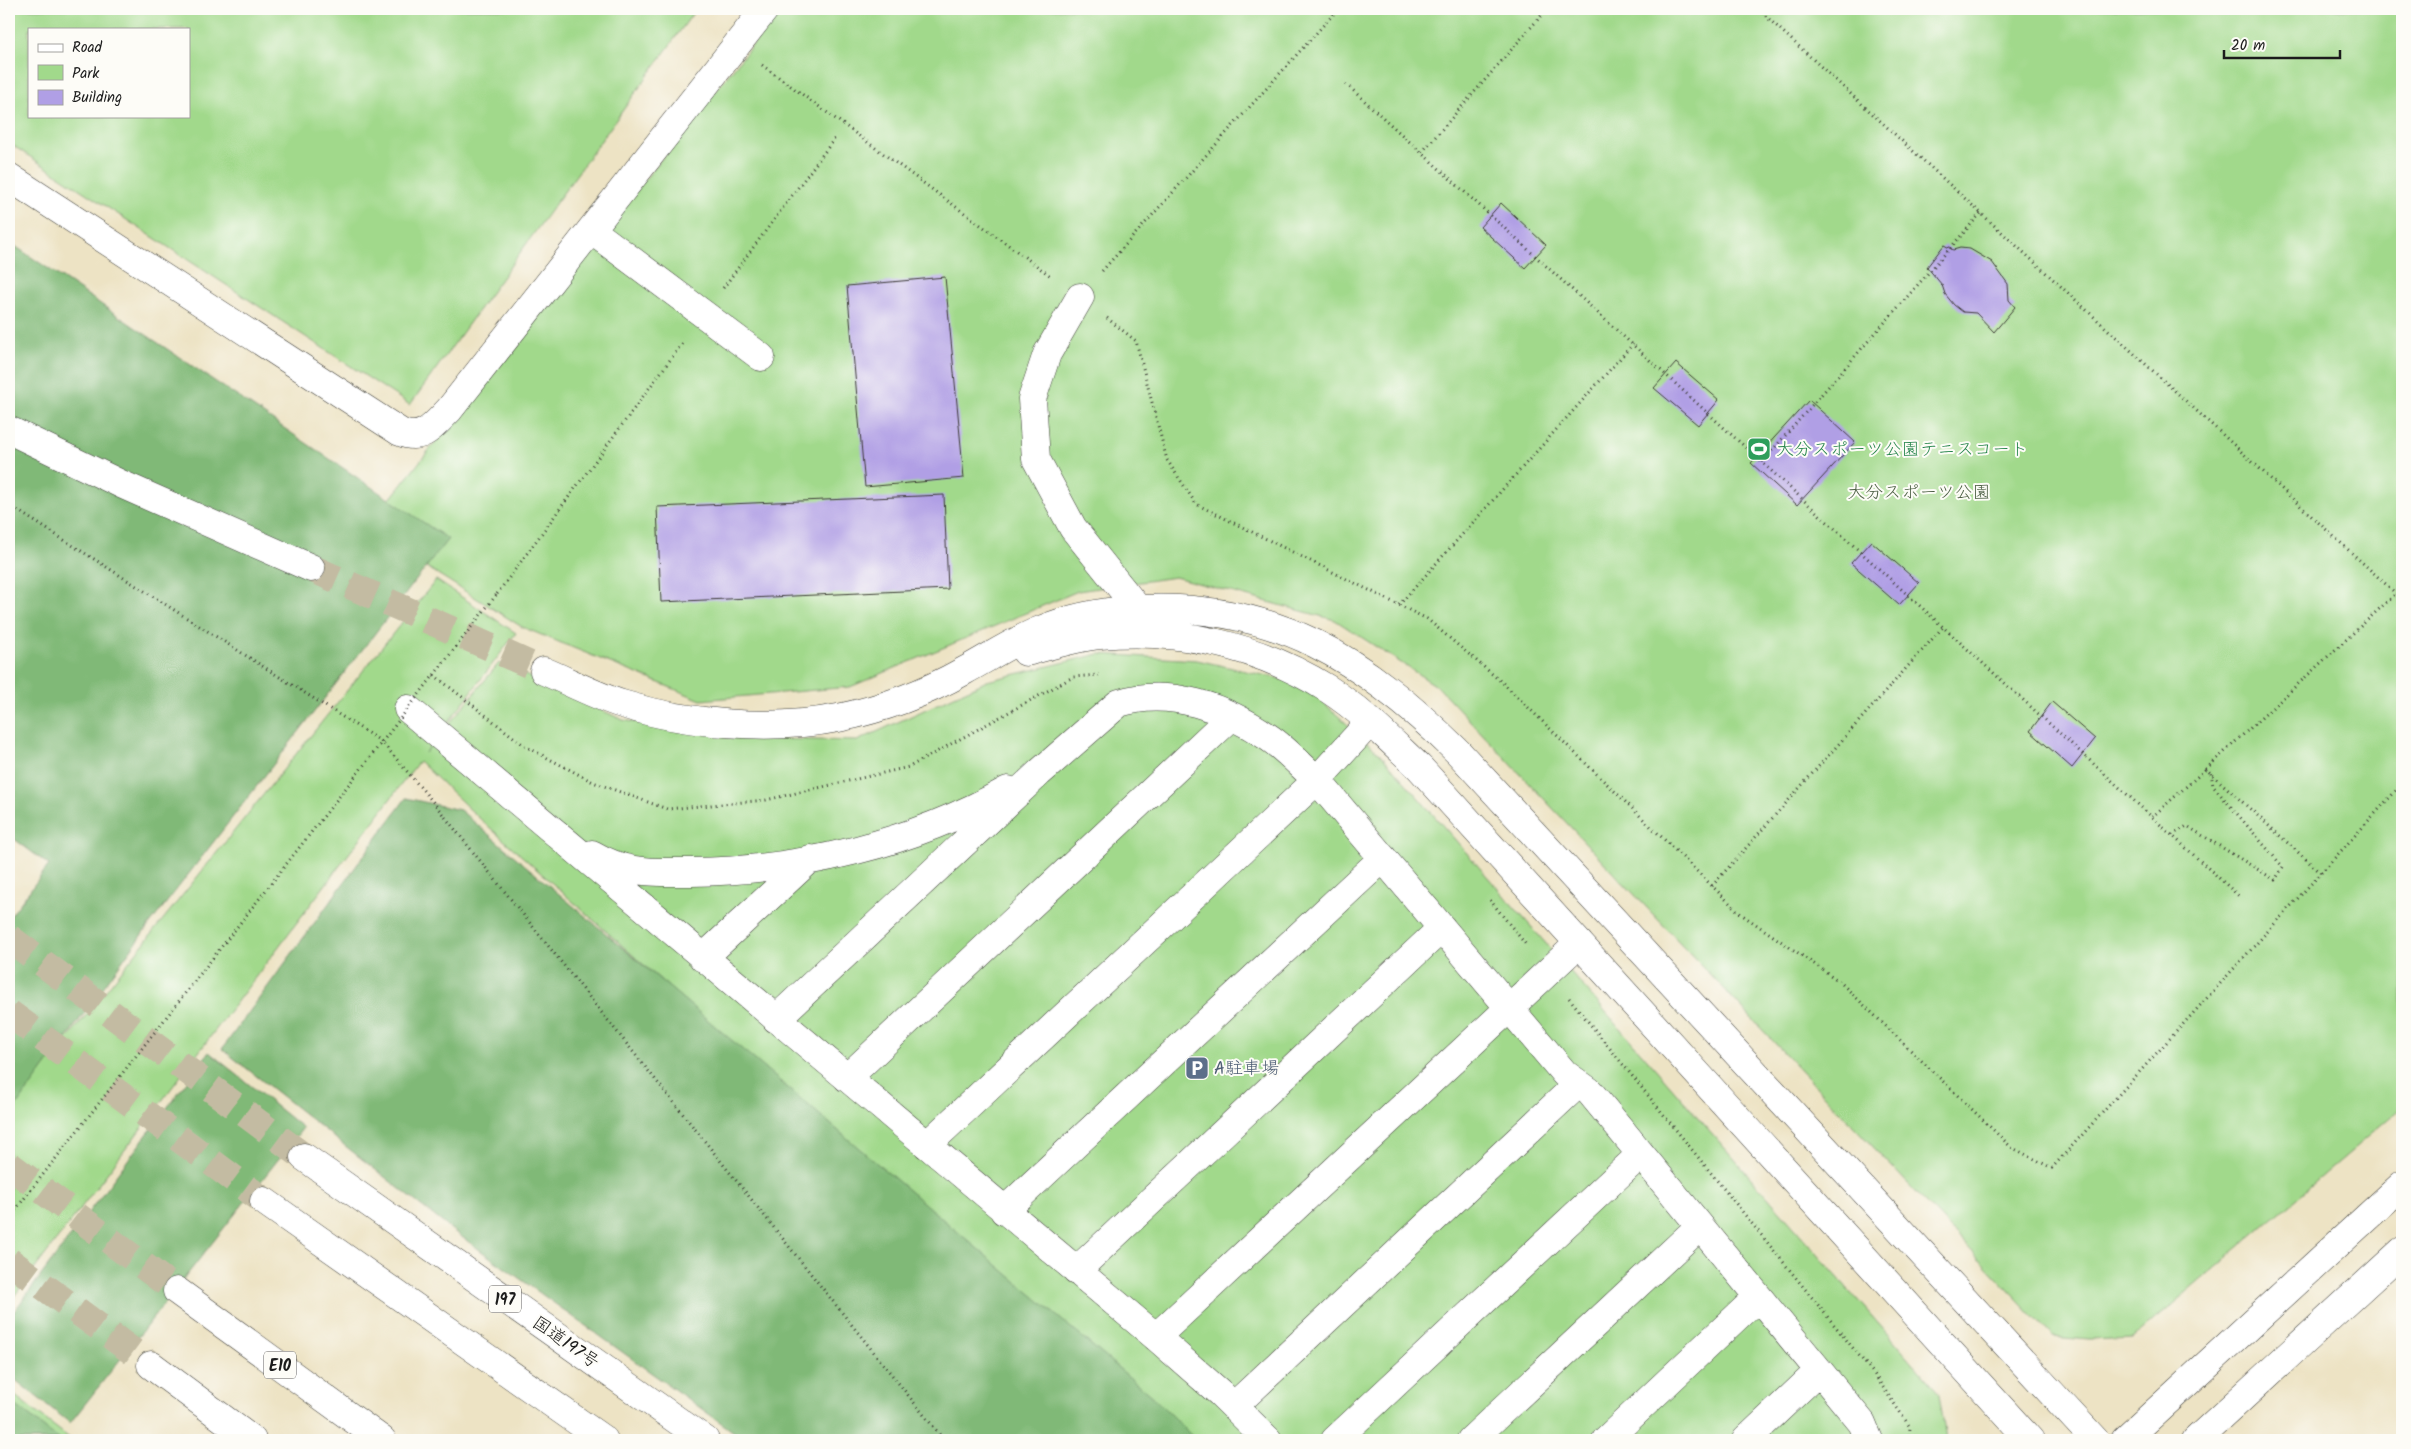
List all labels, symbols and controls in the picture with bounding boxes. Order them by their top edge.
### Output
legend [28,28,190,118]
scale bar [2224,28,2340,60]
text: 20 m [2231,34,2265,58]
text: Road [72,36,103,60]
text: Park [72,62,100,86]
text: Building [72,86,122,110]
sports icon: 大分スポーツ公園テニスコート [1746,436,1772,462]
place label: 大分スポーツ公園テニスコート [1776,436,2028,465]
park label: 大分スポーツ公園 [1847,479,1991,508]
parking icon: A駐車場 [1184,1055,1210,1081]
place label: A駐車場 [1214,1055,1279,1084]
road number: 197 [489,1286,521,1312]
street label: 国道197号 [525,1309,605,1377]
road number: E10 [264,1352,296,1378]

